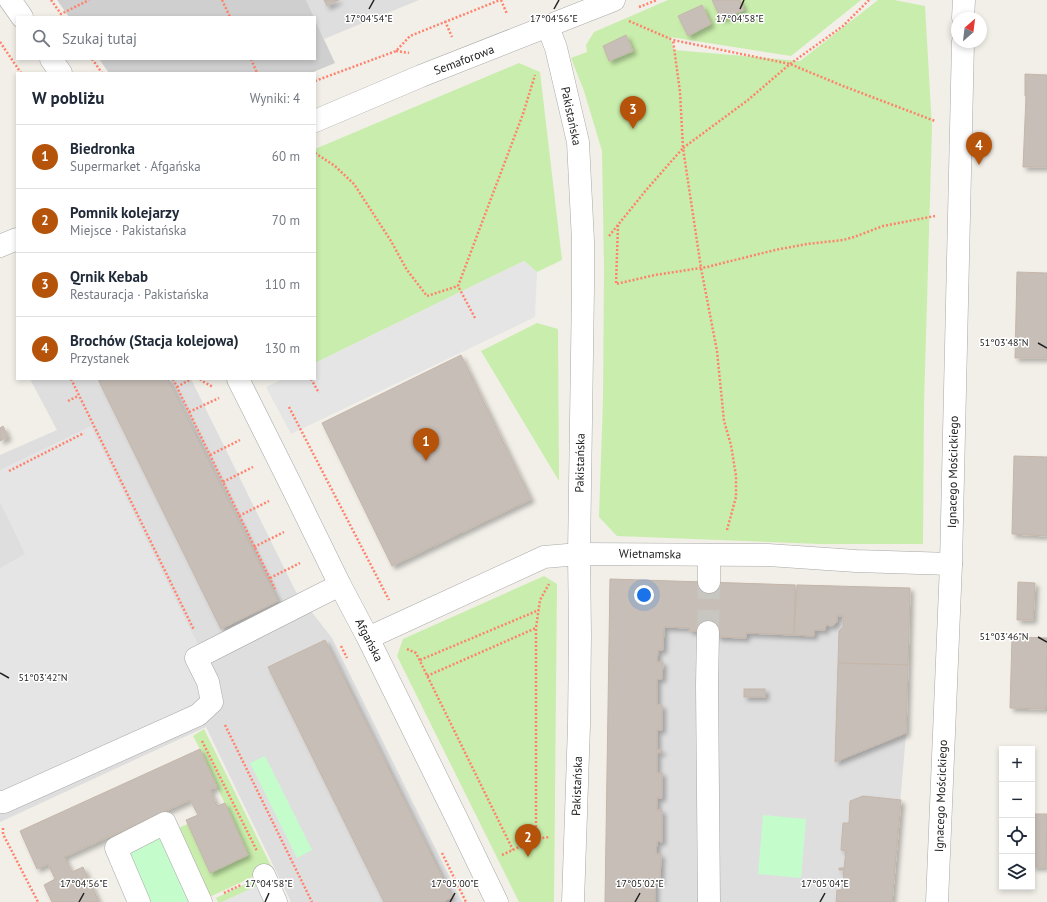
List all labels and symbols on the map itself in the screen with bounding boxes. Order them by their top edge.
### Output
text: 17°04'54"E [345,12,393,25]
text: 17°04'56"E [530,12,578,25]
text: 17°04'58"E [716,12,764,25]
north arrow [951,12,987,48]
street label: Semaforowa [432,41,496,78]
street label: Pakistańska [558,85,585,147]
pin: 3 [620,96,646,129]
pin: 4 [966,132,992,165]
text: 51°03'48"N [979,336,1029,349]
street label: Ignacego Mościckiego [944,416,961,528]
pin: 1 [413,428,439,461]
street label: Pakistańska [571,433,588,493]
street label: Wietnamska [619,545,681,562]
your location [634,585,654,605]
street label: Afgańska [352,616,387,664]
text: 51°03'46"N [979,630,1029,643]
text: 51°03'42"N [18,671,68,684]
street label: Ignacego Mościckiego [931,740,950,852]
street label: Pakistańska [568,756,585,816]
pin: 2 [515,824,541,857]
text: 17°04'56"E [60,877,108,890]
text: 17°04'58"E [245,877,293,890]
text: 17°05'00"E [431,877,479,890]
text: 17°05'02"E [616,877,664,890]
text: 17°05'04"E [801,877,849,890]

